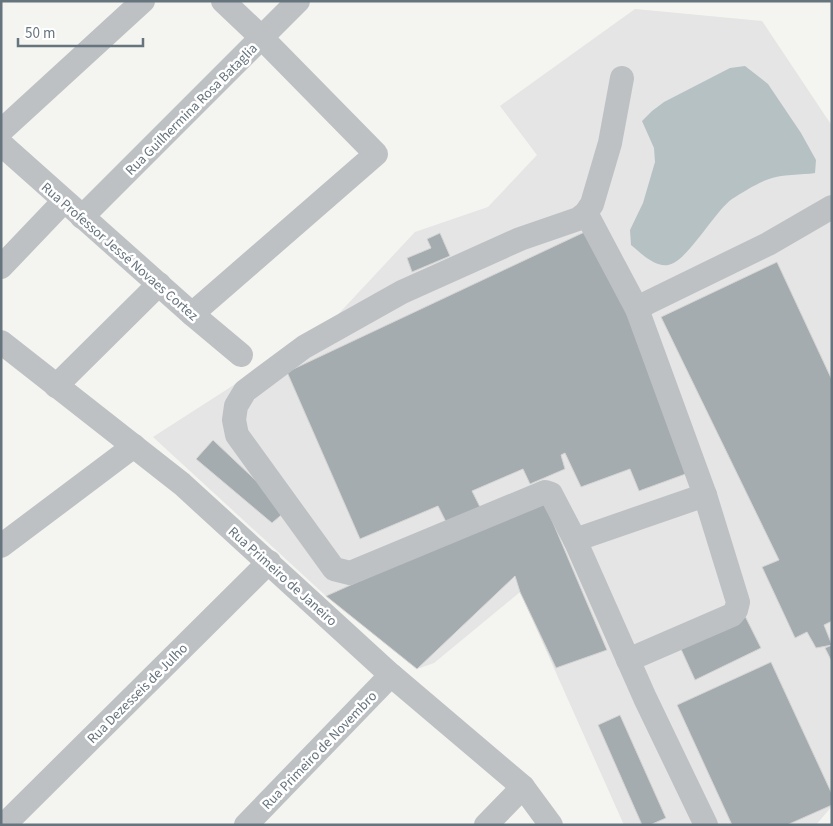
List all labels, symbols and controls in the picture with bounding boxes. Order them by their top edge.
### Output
scale bar [18,15,142,47]
text: 50 m [25,23,55,44]
street label: Rua Guilhermina Rosa Bataglia [121,39,262,180]
street label: Rua Professor Jessé Novaes Cortez [37,178,202,326]
street label: Rua Primeiro de Janeiro [223,522,341,631]
street label: Rua Dezesseis de Julho [83,639,193,749]
street label: Rua Primeiro de Novembro [258,687,382,814]

